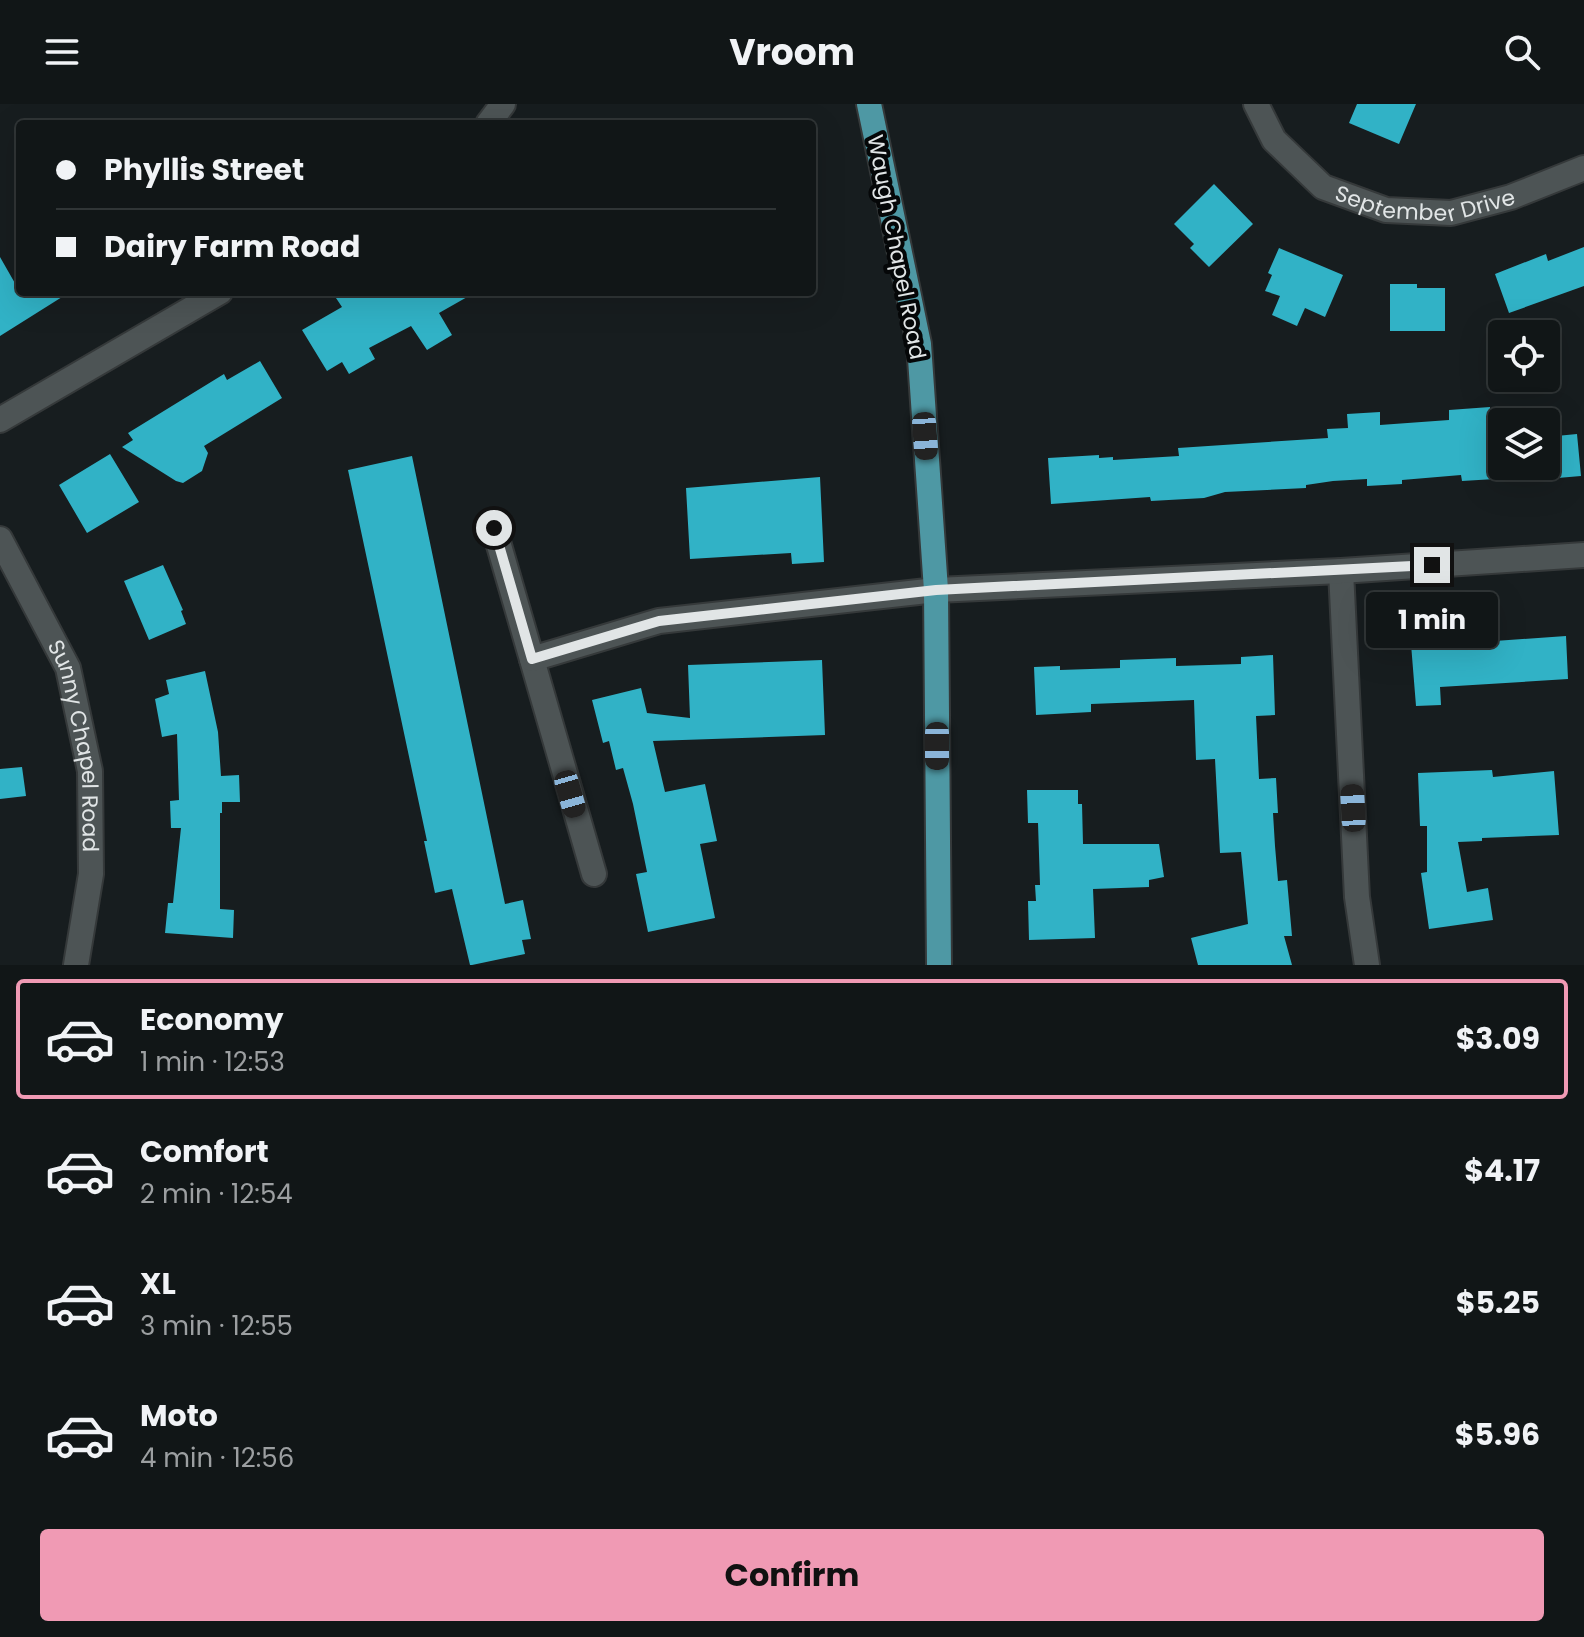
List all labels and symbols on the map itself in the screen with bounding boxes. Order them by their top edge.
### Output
street label: Waugh Chapel Road [860,132,933,362]
street label: September Drive [1331,178,1518,229]
car [911,411,939,461]
route start [476,510,512,546]
route end [1414,547,1450,583]
callout: 1 min [1366,593,1498,649]
street label: Sunny Chapel Road [40,634,106,852]
car [925,722,949,770]
car [552,768,588,820]
car [1340,783,1366,833]

